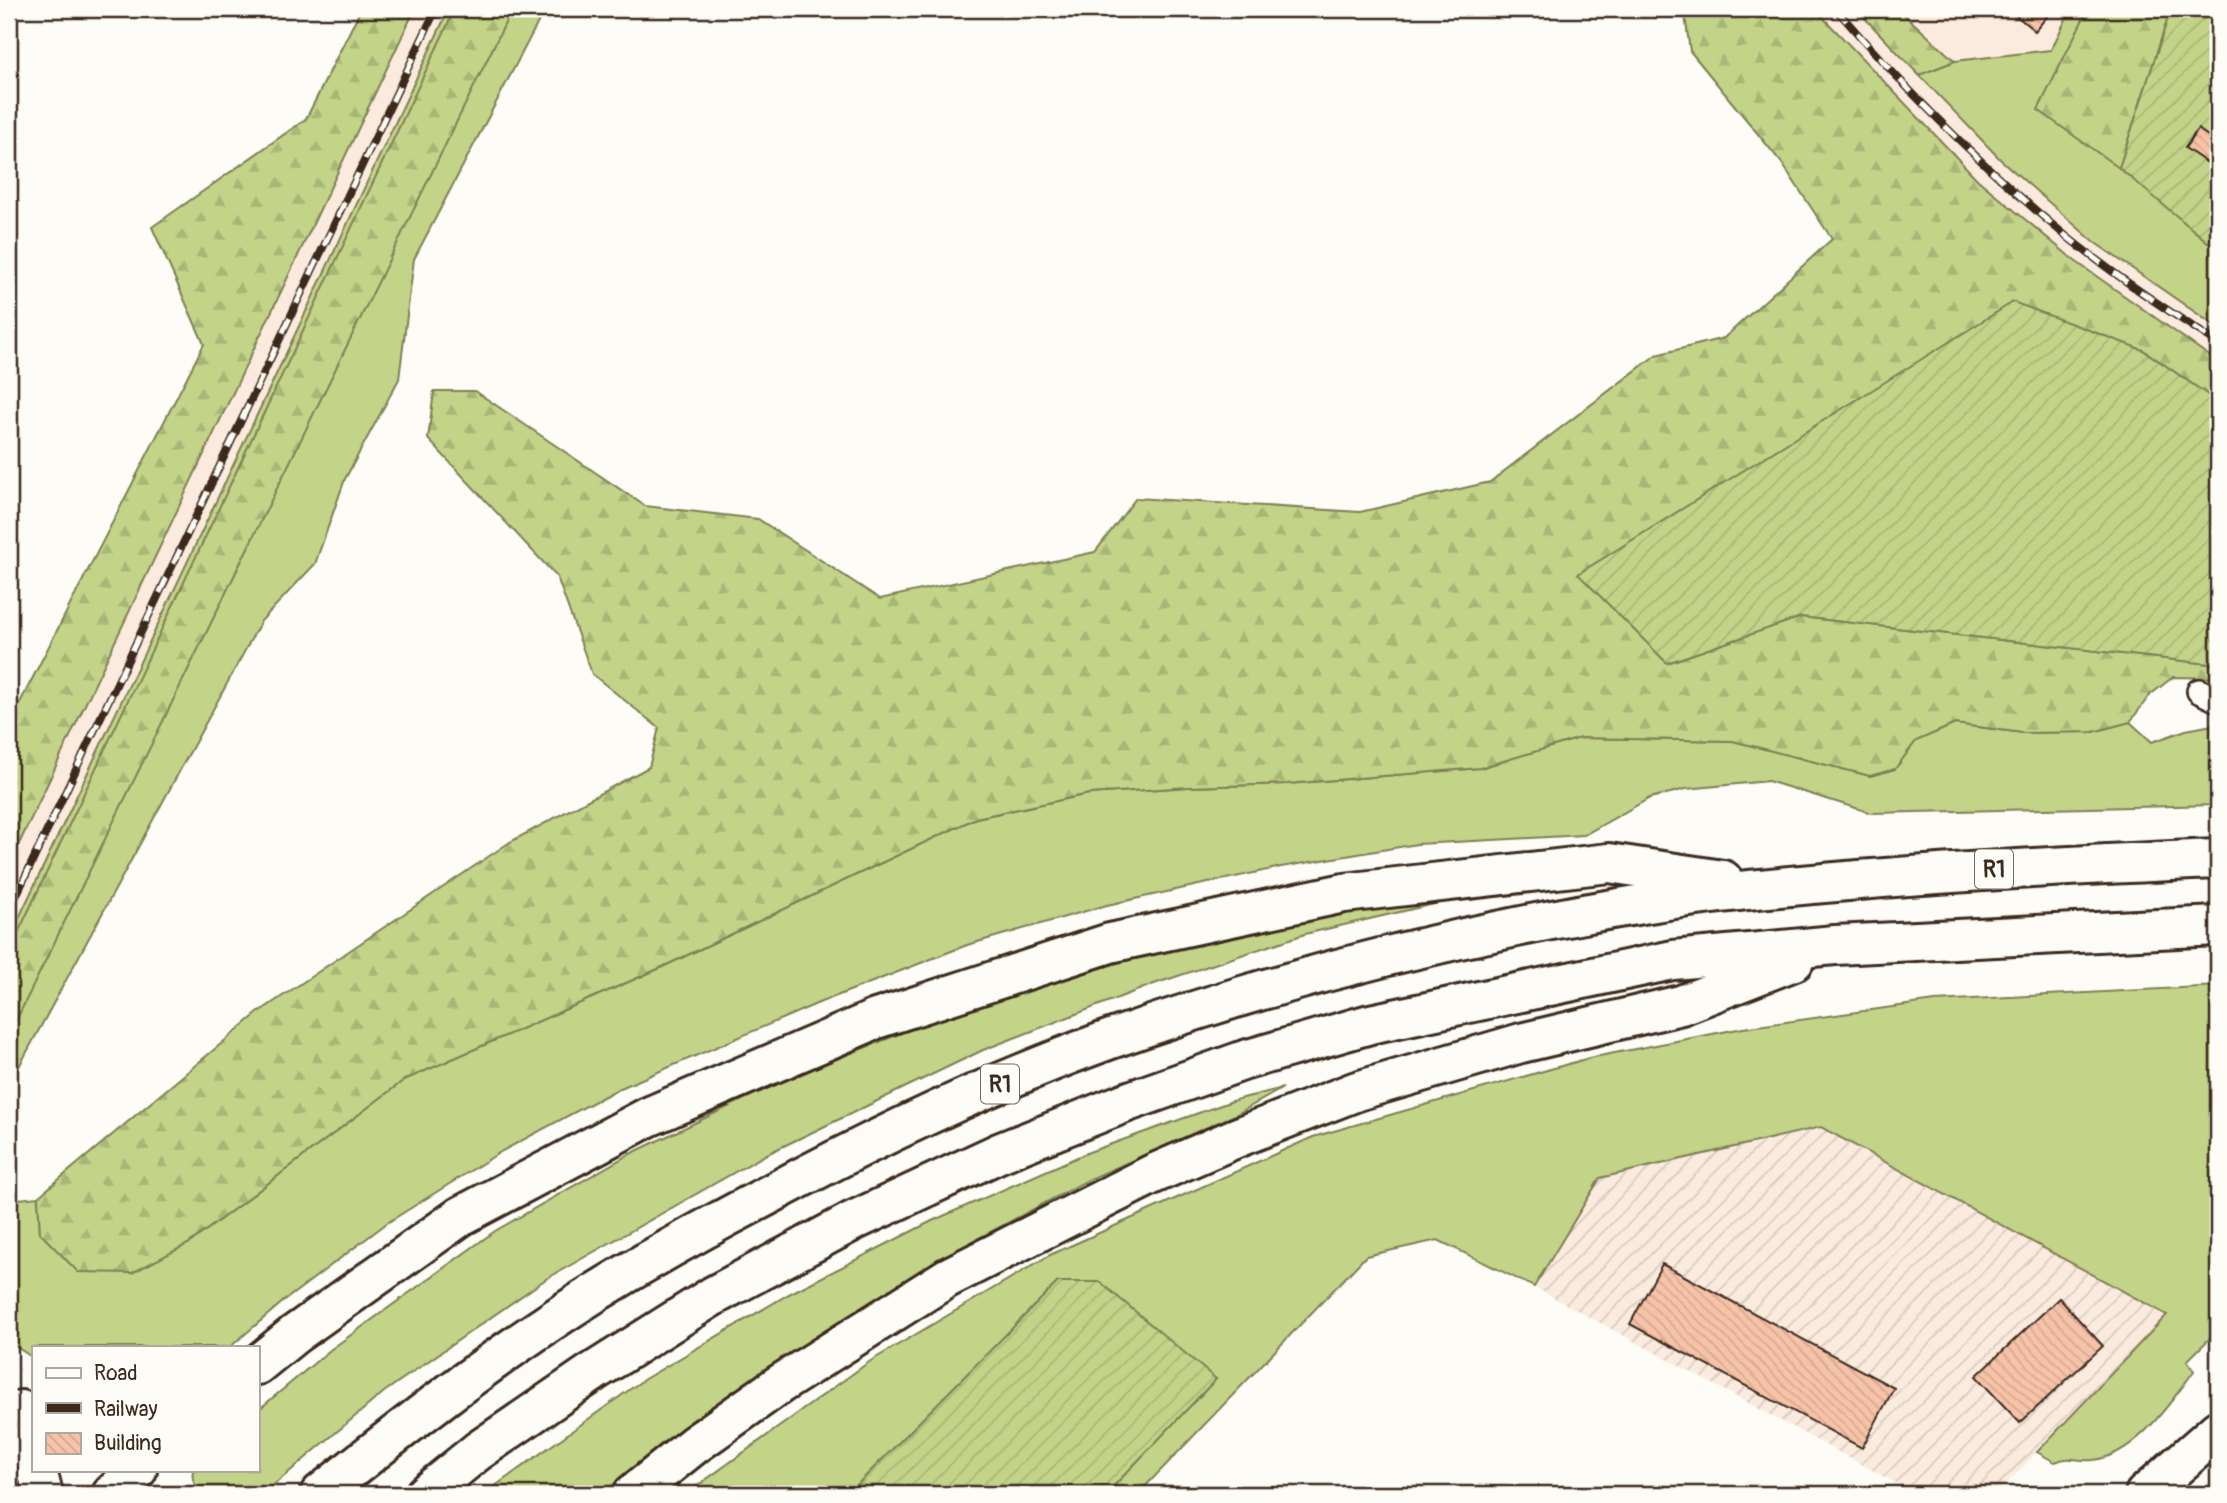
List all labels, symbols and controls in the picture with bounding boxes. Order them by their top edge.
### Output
road number: R1 [1975,849,2013,888]
road number: R1 [981,1064,1019,1104]
legend [32,1346,259,1472]
text: Road [94,1360,138,1387]
text: Railway [94,1396,158,1423]
text: Building [94,1430,161,1457]

